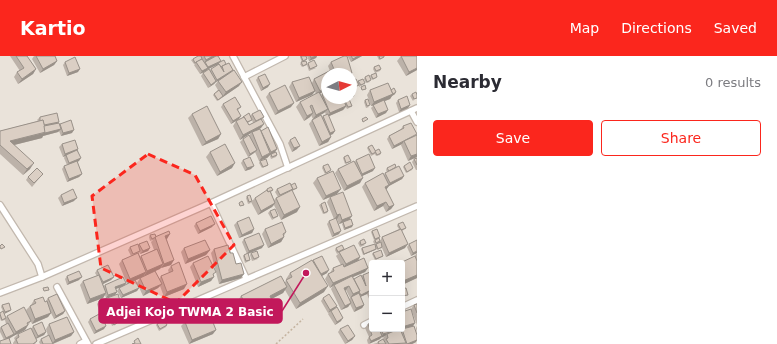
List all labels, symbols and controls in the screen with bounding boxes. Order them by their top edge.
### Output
text: Kartio [20,17,86,39]
text: Map [570,20,599,36]
text: Directions [621,20,692,36]
text: Saved [714,20,757,36]
north arrow [321,68,357,104]
text: Nearby [433,72,502,92]
text: 0 results [705,75,761,90]
button: Save [433,120,593,156]
button: Share [601,120,761,156]
map controls [369,260,405,332]
button: + [369,260,405,296]
button: − [369,296,405,332]
callout: Adjei Kojo TWMA 2 Basic [99,299,282,323]
text: Adjei Kojo TWMA 2 Basic [106,305,274,319]

